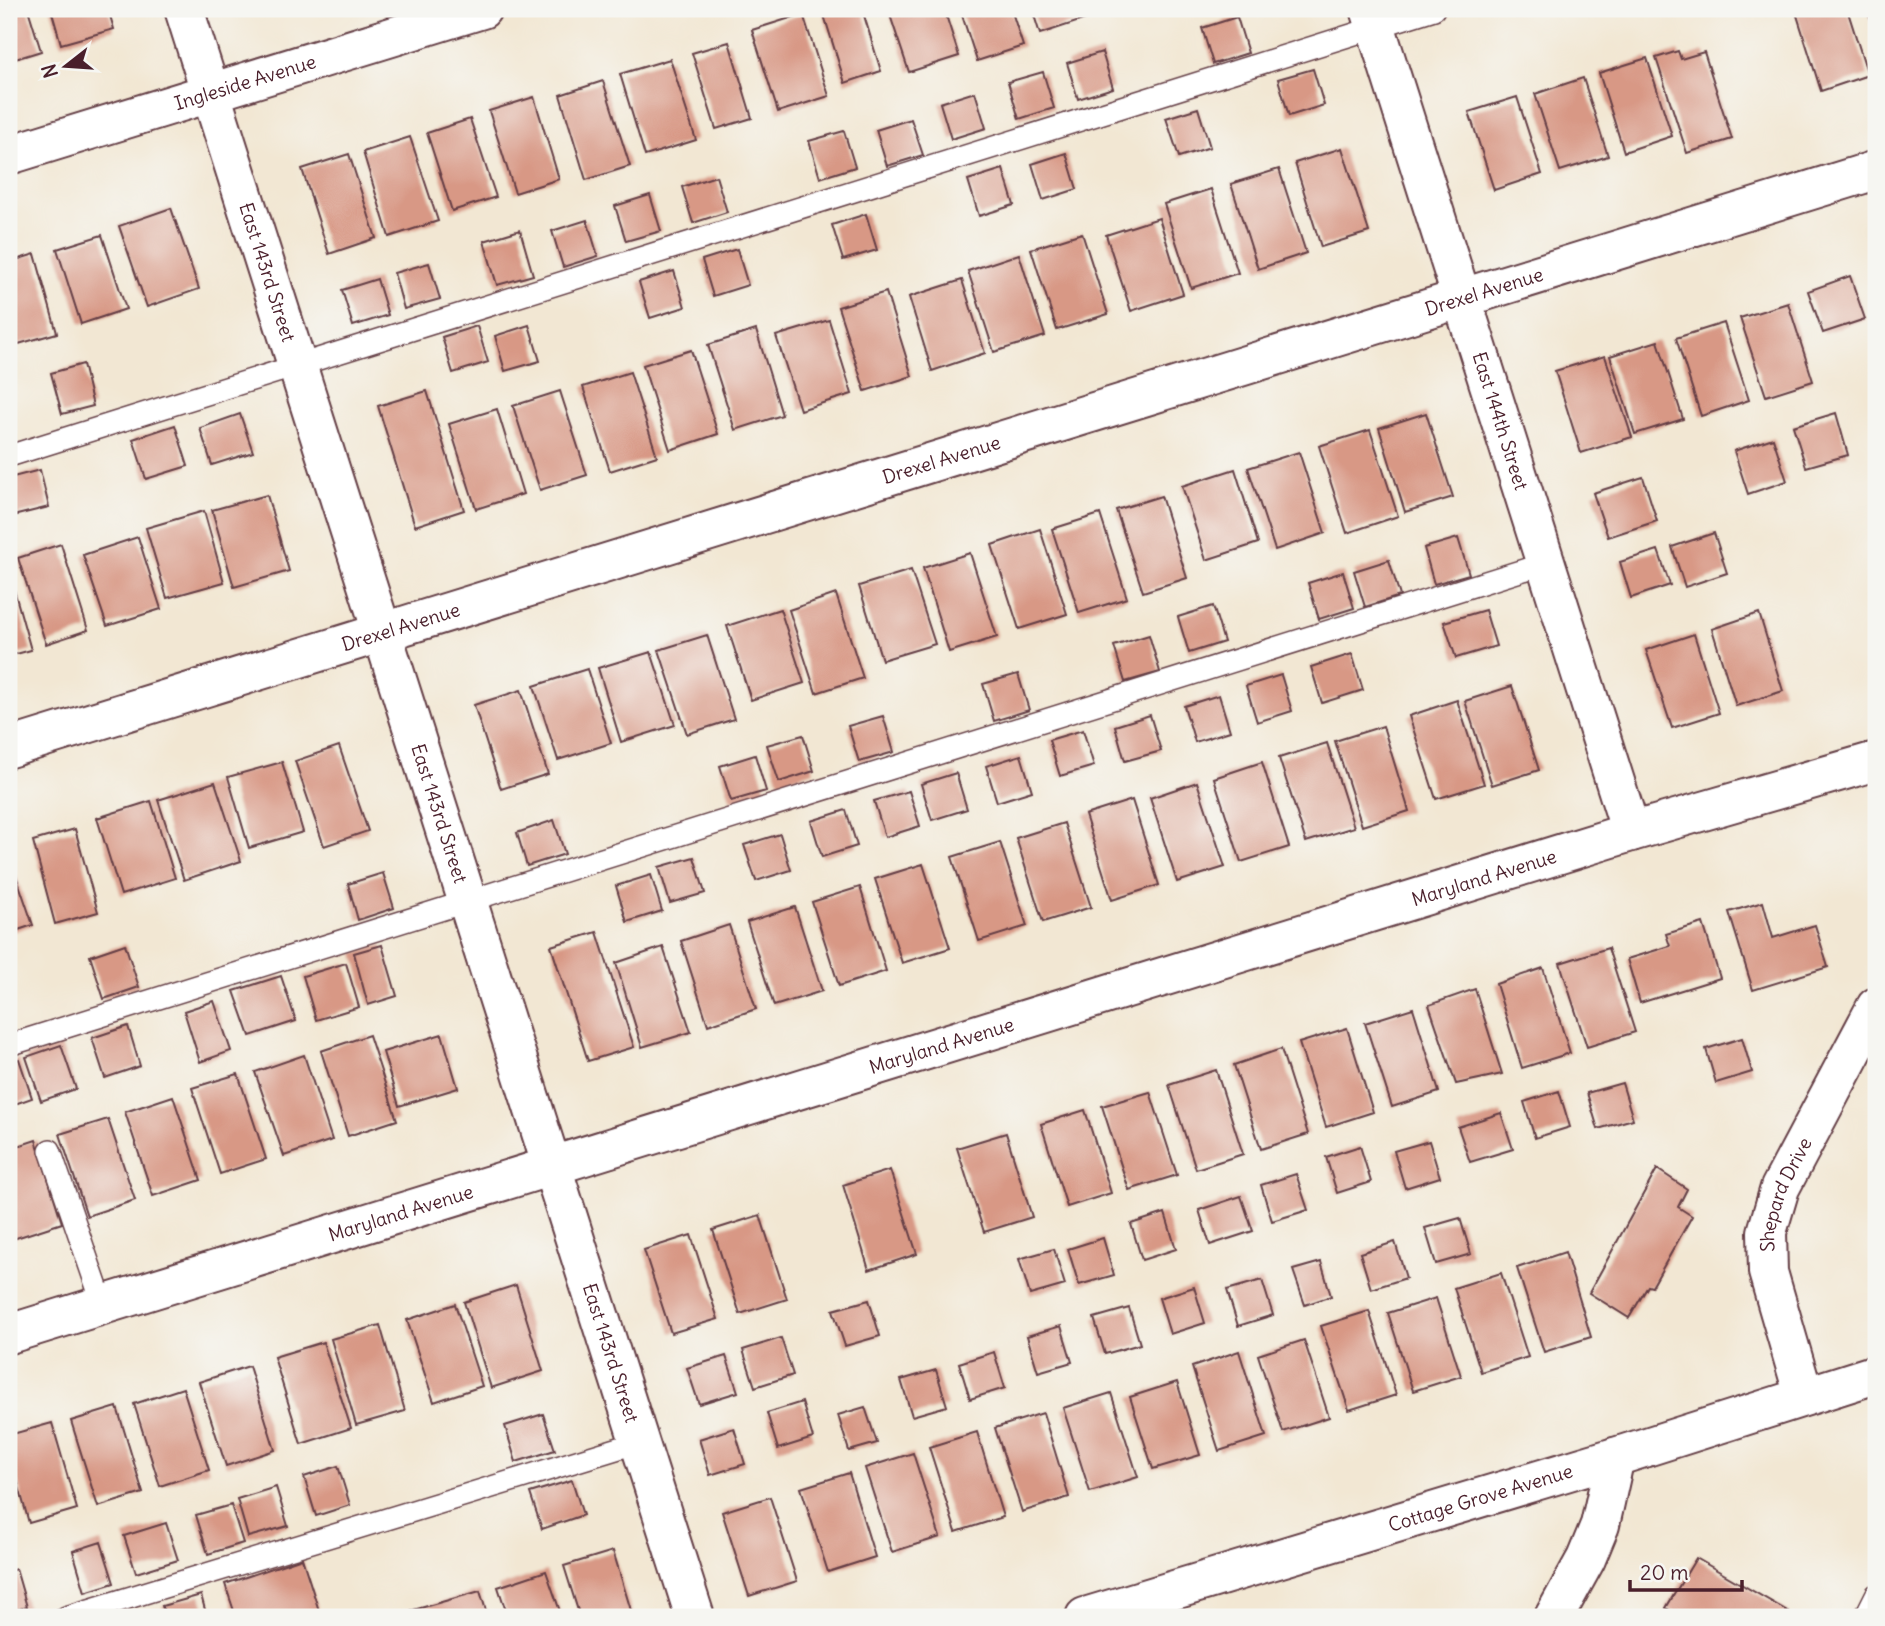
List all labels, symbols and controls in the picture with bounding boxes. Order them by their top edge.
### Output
north arrow [32,32,102,102]
street label: Ingleside Avenue [171,49,319,115]
text: N [36,61,63,81]
street label: East 143rd Street [234,199,301,345]
street label: Drexel Avenue [1422,262,1546,321]
street label: East 144th Street [1467,349,1534,493]
street label: Drexel Avenue [879,430,1003,489]
street label: Drexel Avenue [339,597,463,656]
street label: East 143rd Street [406,741,473,886]
street label: Maryland Avenue [1409,844,1559,911]
street label: Maryland Avenue [866,1012,1017,1079]
street label: Shepard Drive [1755,1133,1817,1252]
street label: Maryland Avenue [325,1179,476,1246]
street label: East 143rd Street [578,1280,644,1425]
street label: Cottage Grove Avenue [1385,1458,1576,1537]
scale bar [1630,1549,1742,1593]
text: 20 m [1640,1559,1689,1586]

